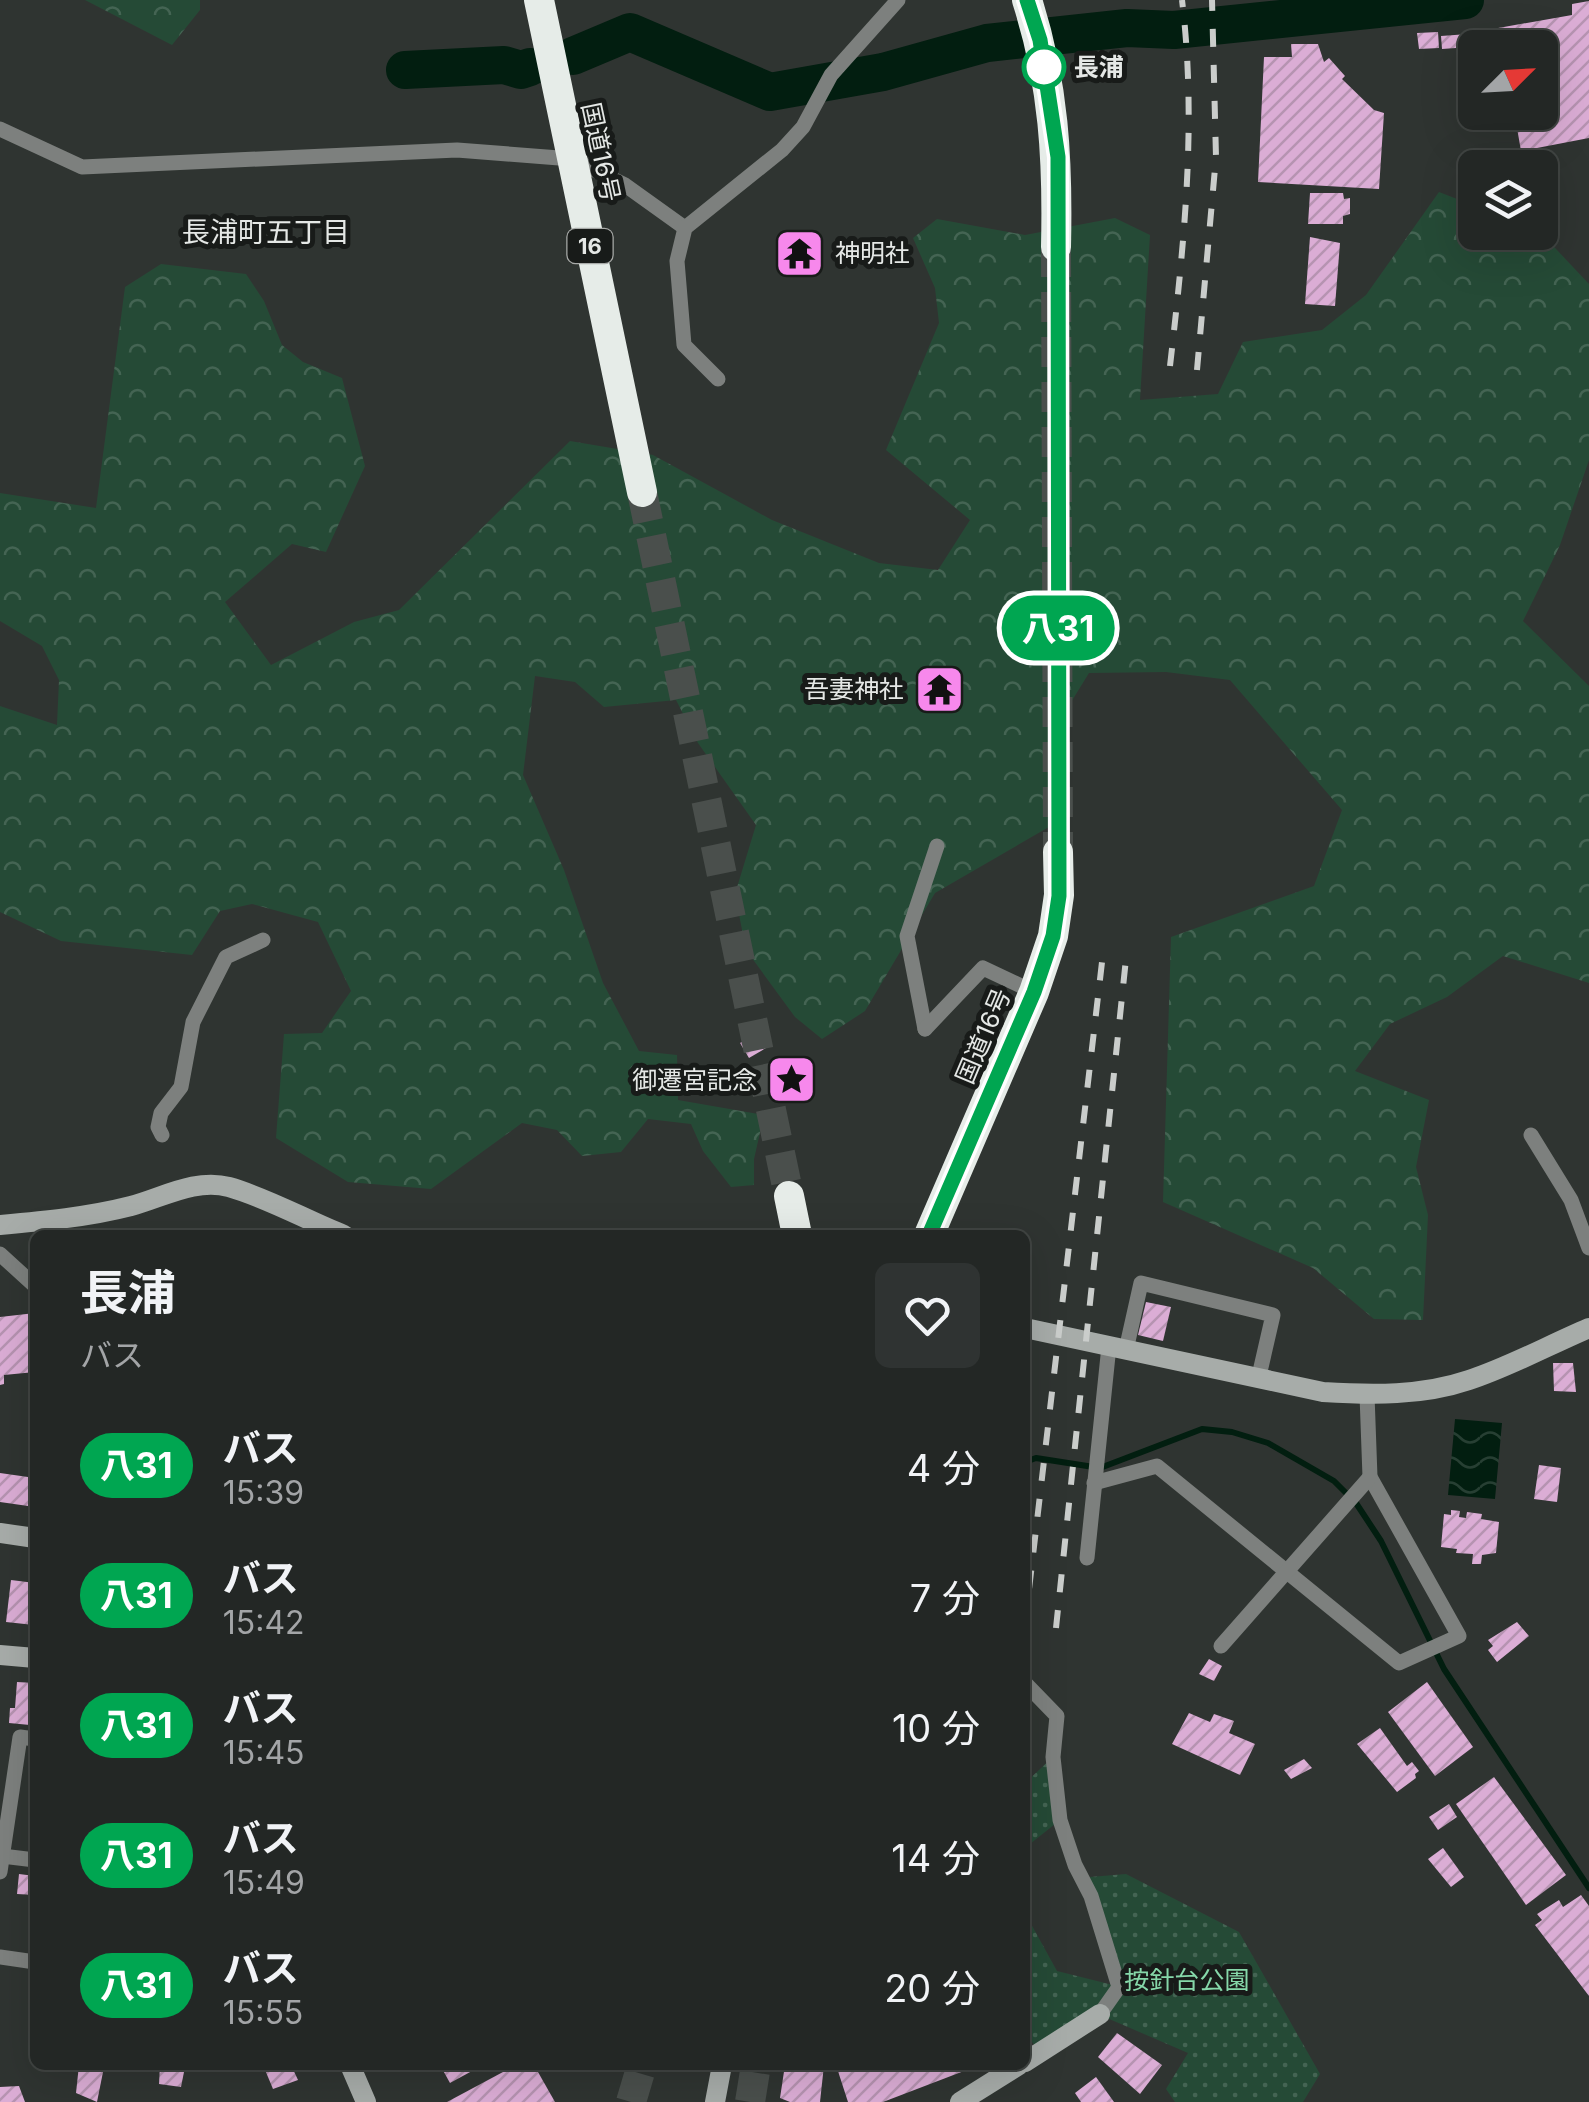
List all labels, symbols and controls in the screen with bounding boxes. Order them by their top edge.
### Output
north arrow [1458,30,1558,130]
map controls [1458,30,1558,250]
marker: 長浦 [1023,46,1065,88]
place label: 長浦 [1074,52,1124,82]
street label: 国道16号 [576,100,626,204]
button: layers [1458,150,1558,250]
district label: 長浦町五丁目 [182,215,350,249]
temple icon: 神明社 [774,227,826,279]
road number: 16 [568,229,612,263]
place label: 神明社 [835,238,910,268]
line badge: 八31 [1000,596,1116,660]
text: 八31 [1022,607,1094,649]
temple icon: 吾妻神社 [913,663,965,715]
place label: 吾妻神社 [804,674,904,704]
street label: 国道16号 [950,984,1016,1088]
place icon: 御遷宮記念 [766,1054,818,1106]
place label: 御遷宮記念 [632,1065,757,1095]
text: 長浦 [80,1263,176,1322]
button: heart [875,1263,980,1368]
text: バス [80,1336,144,1375]
text: バス [223,1425,299,1471]
text: 八31 [100,1444,173,1486]
text: 4 分 [907,1445,980,1491]
text: 15:39 [223,1473,304,1512]
text: バス [223,1555,299,1601]
text: 八31 [100,1574,173,1616]
text: 7 分 [910,1575,980,1621]
text: 15:42 [223,1603,305,1642]
text: バス [223,1685,299,1731]
text: 八31 [100,1704,173,1746]
text: 10 分 [892,1705,980,1751]
text: 15:45 [223,1733,305,1772]
text: バス [223,1815,299,1861]
text: 八31 [100,1834,173,1876]
text: 14 分 [891,1835,980,1881]
text: 15:49 [223,1863,305,1902]
text: バス [223,1945,299,1991]
text: 八31 [100,1964,173,2006]
text: 20 分 [884,1965,980,2011]
park label: 按針台公園 [1124,1965,1250,1995]
text: 15:55 [223,1993,303,2032]

